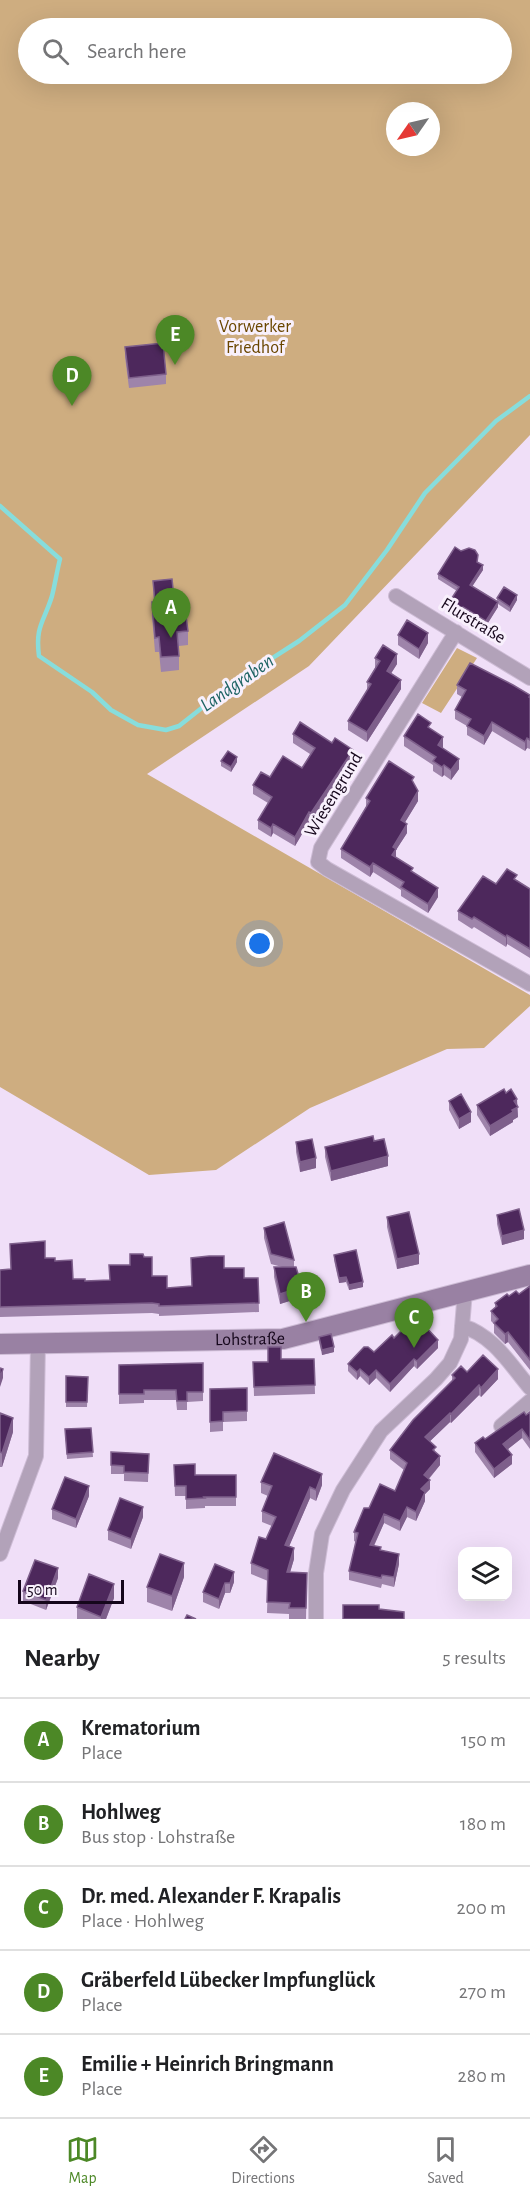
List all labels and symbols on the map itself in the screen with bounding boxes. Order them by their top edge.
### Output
north arrow [386,102,440,156]
pin: E [156,316,195,365]
park label: Vorwerker Friedhof [219,318,291,357]
pin: D [52,356,92,406]
pin: A [152,588,190,638]
street label: Flurstraße [438,595,508,647]
water label: Landgraben [197,651,277,715]
street label: Wiesengrund [302,750,366,840]
your location [245,929,274,958]
pin: B [286,1272,326,1322]
pin: C [394,1298,434,1348]
street label: Lohstraße [215,1330,285,1349]
scale bar [18,1577,124,1604]

